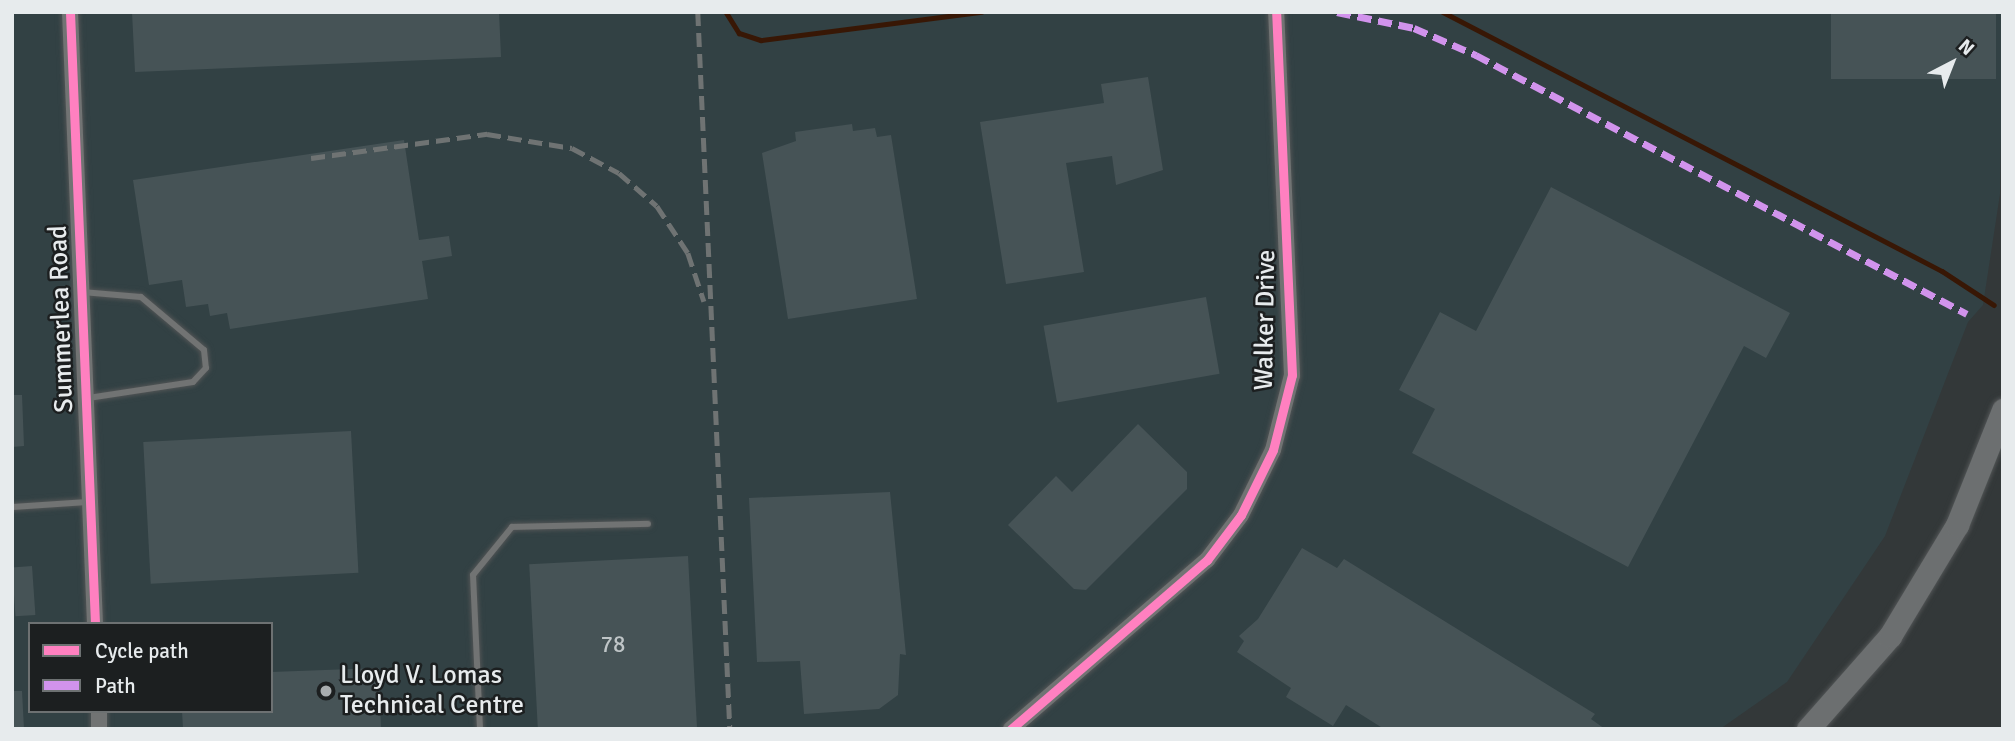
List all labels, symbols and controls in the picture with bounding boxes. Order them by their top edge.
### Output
north arrow [1917,28,1987,98]
text: N [1953,34,1979,61]
street label: Summerlea Road [43,225,81,413]
street label: Walker Drive [1249,249,1283,391]
legend [28,622,273,713]
house number: 78 [601,631,625,659]
text: Cycle path [95,638,189,664]
place label: Lloyd V. Lomas Technical Centre [340,660,524,722]
text: Path [95,673,136,699]
marker: Lloyd V. Lomas Technical Centre [318,683,334,699]

